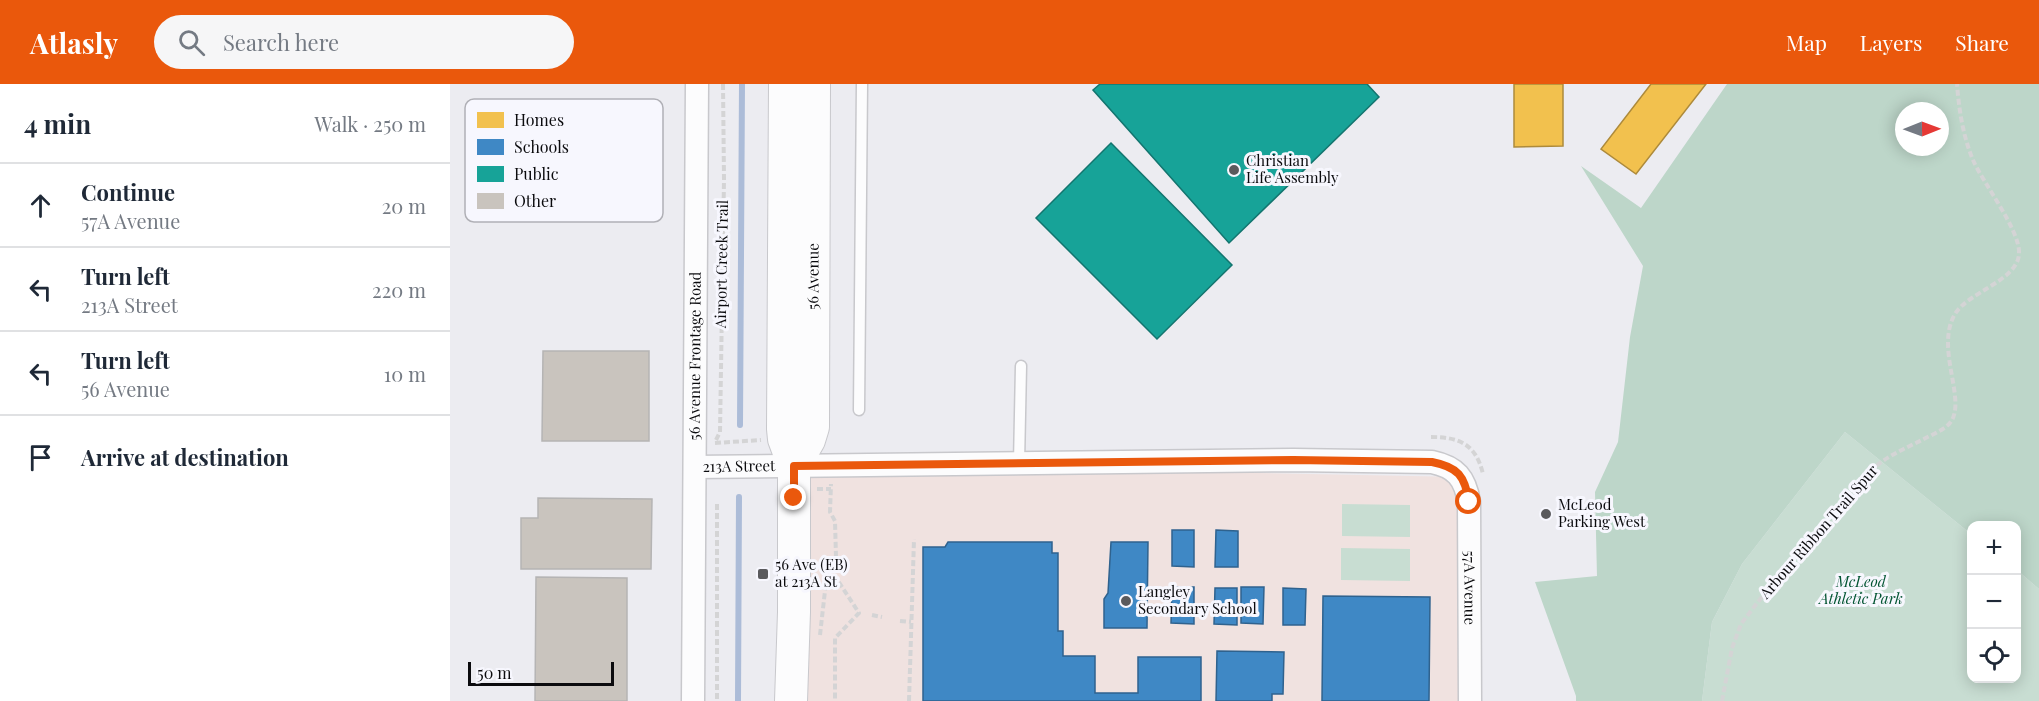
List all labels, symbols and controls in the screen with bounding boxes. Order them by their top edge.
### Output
search box [154,15,574,69]
text: Atlasly [30,24,118,61]
icon: search [175,26,208,59]
text: Search here [223,27,339,57]
text: Map [1786,28,1827,56]
text: Layers [1860,28,1922,56]
text: Share [1955,28,2009,56]
legend [465,99,663,222]
north arrow [1895,102,1949,156]
text: 4 min [24,106,91,141]
text: Homes [514,109,564,130]
text: Walk · 250 m [315,110,426,137]
text: Schools [514,136,569,157]
place label: Christian Life Assembly [1246,150,1339,187]
text: Public [514,163,559,184]
marker: Christian Life Assembly [1227,163,1241,177]
text: Continue [81,177,175,207]
icon: ahead [24,189,57,222]
text: Other [514,190,556,211]
text: 20 m [382,192,426,219]
street label: Airport Creek Trail [710,200,732,329]
text: 57A Avenue [81,207,180,234]
street label: 56 Avenue [802,243,823,310]
text: Turn left [81,261,170,291]
street label: 56 Avenue Frontage Road [684,271,705,440]
icon: left [24,273,57,306]
text: 220 m [372,276,426,303]
text: 213A Street [81,291,178,318]
text: Turn left [81,345,170,375]
icon: left [24,357,57,390]
text: 10 m [384,360,426,387]
text: 56 Avenue [81,375,170,402]
icon: arrive [24,441,57,474]
text: Arrive at destination [81,442,289,472]
street label: 213A Street [702,455,776,476]
street label: Arbour Ribbon Trail Spur [1754,460,1882,603]
route end [780,484,806,510]
route start [1455,488,1481,514]
place label: McLeod Parking West [1558,494,1646,531]
marker: McLeod Parking West [1539,507,1553,521]
map controls [1967,521,2021,683]
button: + [1967,521,2021,575]
street label: 57A Avenue [1460,550,1481,625]
place label: 56 Ave (EB) at 213A St [775,554,848,591]
marker: 56 Ave (EB) at 213A St [756,567,770,581]
park label: McLeod Athletic Park [1817,571,1903,608]
button: − [1967,575,2021,629]
place label: Langley Secondary School [1138,581,1257,618]
marker: Langley Secondary School [1119,594,1133,608]
button: locate [1967,629,2021,683]
scale bar [468,659,614,686]
text: 50 m [477,662,511,683]

